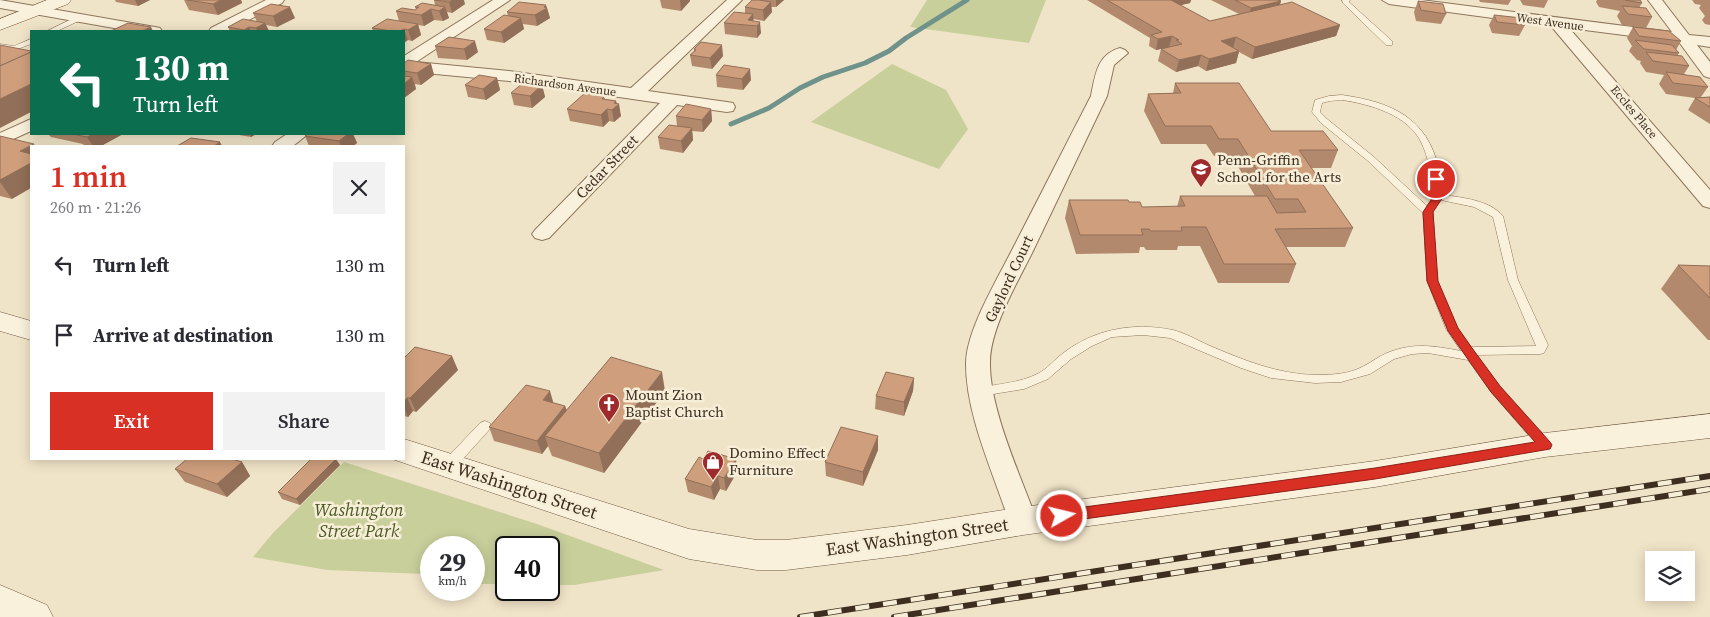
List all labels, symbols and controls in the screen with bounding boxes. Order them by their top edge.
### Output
street label: West Avenue [1515,9,1585,35]
text: 130 m [133,44,229,92]
icon: left [50,50,115,115]
street label: Richardson Avenue [513,70,617,100]
street label: Eccles Place [1607,82,1661,142]
text: Turn left [133,89,218,119]
street label: Cedar Street [571,130,643,203]
place label: Penn-Griffin School for the Arts [1217,149,1341,187]
text: 1 min [50,156,127,197]
school or university icon: Penn-Griffin School for the Arts [1189,157,1213,188]
pin [1415,158,1457,200]
button: close [333,162,385,214]
icon: arrive [1422,165,1450,193]
text: 260 m · 21:26 [50,196,141,218]
street label: Gaylord Court [979,232,1038,326]
icon: left [50,251,78,279]
text: Turn left [93,252,169,278]
text: 130 m [335,252,385,278]
icon: arrive [50,321,78,349]
text: Arrive at destination [93,322,273,348]
text: 130 m [335,322,385,348]
place label: Mount Zion Baptist Church [625,384,724,422]
button: Exit [50,392,213,450]
button: Share [223,392,385,450]
church icon: Mount Zion Baptist Church [597,392,621,423]
place label: Domino Effect Furniture [729,442,825,480]
street label: East Washington Street [418,444,601,525]
shop icon: Domino Effect Furniture [701,450,725,481]
position arrow [1035,489,1087,541]
park label: Washington Street Park [314,497,404,543]
street label: East Washington Street [824,511,1010,562]
speed limit sign: 40 [495,536,560,601]
text: 29 [439,545,466,579]
map controls [1645,551,1695,601]
button: layers [1645,551,1695,601]
text: km/h [438,573,467,589]

